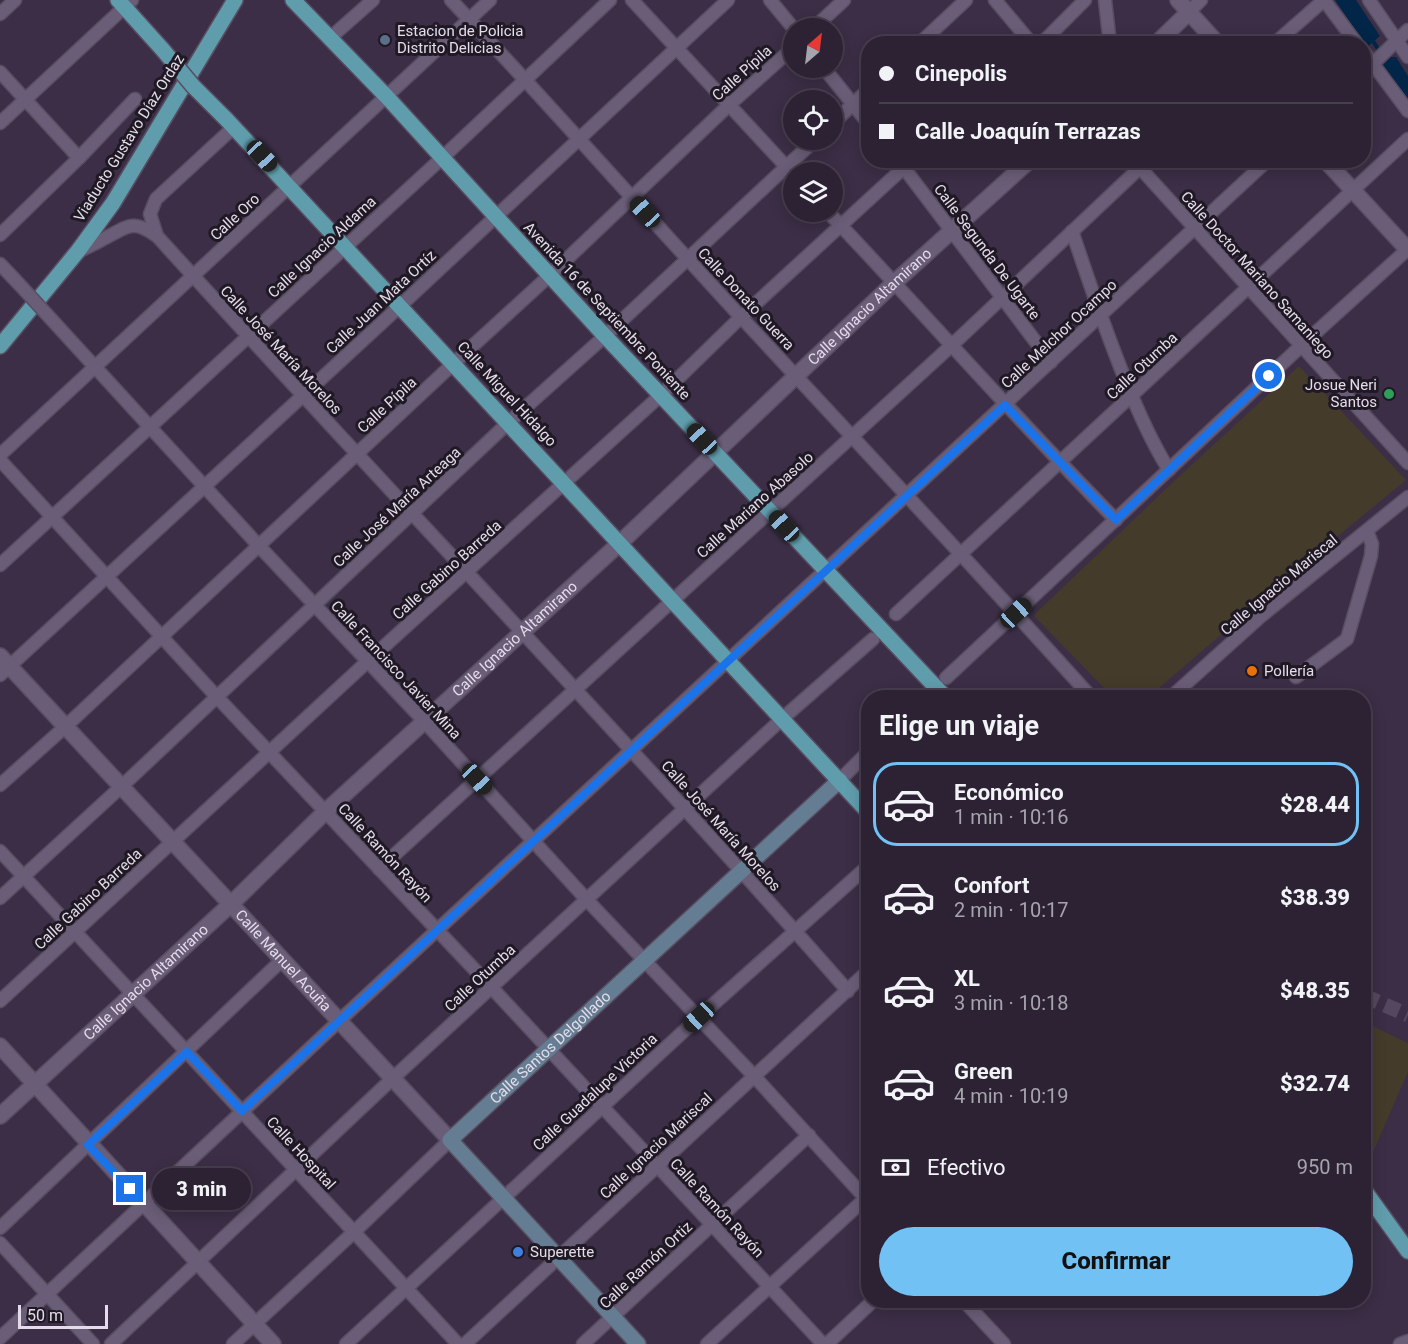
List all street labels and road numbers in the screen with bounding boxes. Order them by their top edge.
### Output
street label: Calle Pípila [708,42,776,104]
street label: Viaducto Gustavo Díaz Ordaz [70,51,188,225]
street label: Calle Segunda De Ugarte [930,181,1044,323]
street label: Calle Doctor Mariano Samaniego [1177,188,1337,362]
street label: Calle Oro [207,190,263,244]
street label: Calle Ignacio Aldama [264,192,380,302]
street label: Avenida 16 de Septiembre Poniente [520,218,694,404]
street label: Calle Donato Guerra [694,244,798,354]
street label: Calle Ignacio Altamirano [804,244,935,369]
street label: Calle Juan Mata Ortíz [322,246,440,358]
street label: Calle Melchor Ocampo [997,276,1121,392]
street label: Calle José María Morelos [217,282,345,418]
street label: Calle Otumba [1103,329,1181,403]
street label: Calle Miguel Hidalgo [454,338,560,450]
street label: Calle Pípila [354,373,420,437]
street label: Calle José María Arteaga [329,443,465,571]
street label: Calle Mariano Abasolo [693,448,817,562]
street label: Calle Gabino Barreda [389,516,505,624]
street label: Calle Ignacio Mariscal [1217,531,1341,639]
street label: Calle Ignacio Altamirano [449,577,581,700]
street label: Calle Francisco Javier Mina [327,597,465,743]
street label: Calle José María Morelos [658,757,784,895]
street label: Calle Ramón Rayón [334,800,436,906]
street label: Calle Gabino Barreda [31,845,145,953]
street label: Calle Manuel Acuña [232,906,335,1015]
street label: Calle Ignacio Altamirano [80,920,212,1044]
street label: Calle Otumba [441,941,519,1015]
street label: Calle Santos Delgollado [486,987,615,1108]
street label: Calle Guadalupe Victoria [529,1030,661,1154]
street label: Calle Ignacio Mariscal [596,1089,716,1203]
street label: Calle Hospital [263,1113,339,1193]
street label: Calle Ramón Rayón [666,1155,768,1261]
street label: Calle Ramón Ortiz [596,1218,696,1312]

